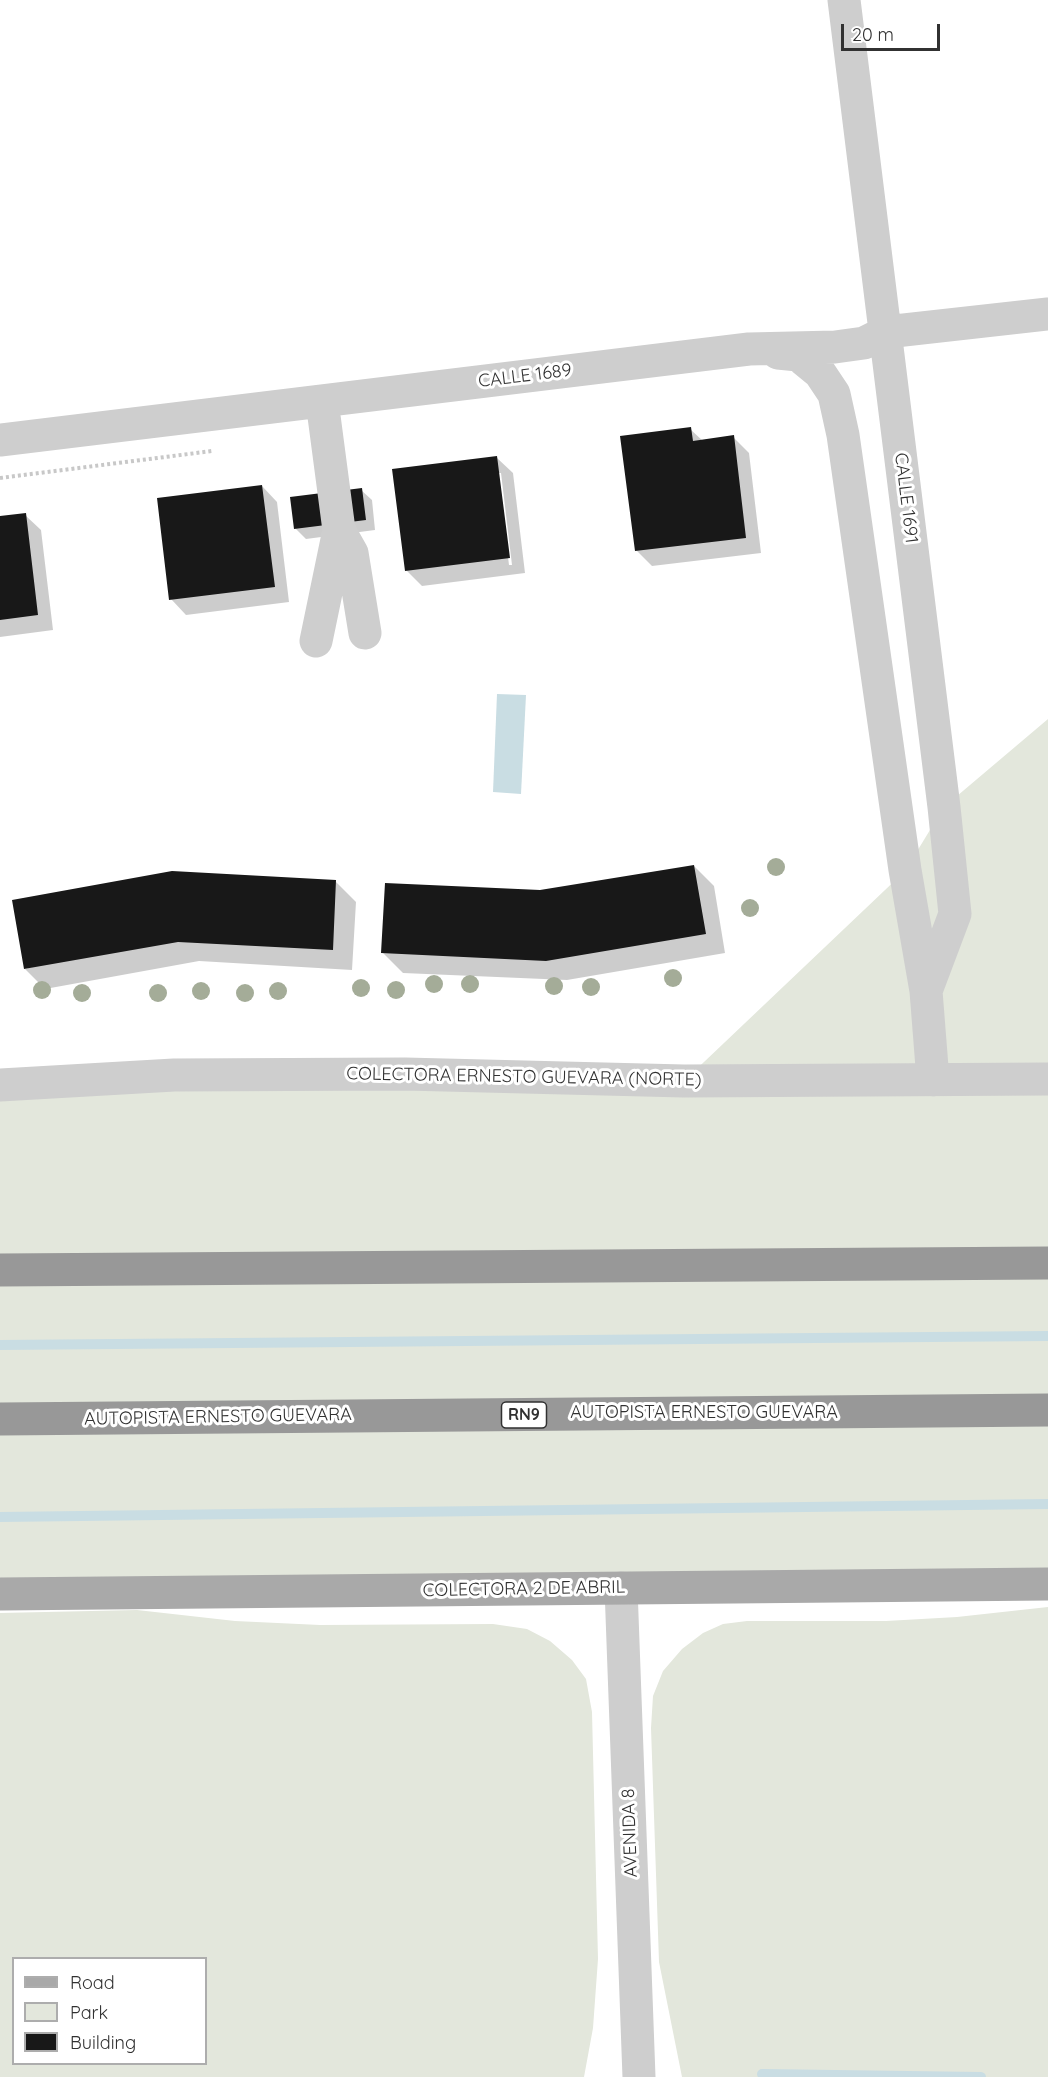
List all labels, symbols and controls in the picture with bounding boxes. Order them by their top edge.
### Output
scale bar [844,12,943,50]
text: 20 m [852,23,894,46]
street label: CALLE 1689 [477,360,573,392]
street label: CALLE 1691 [890,452,922,544]
street label: COLECTORA ERNESTO GUEVARA (NORTE) [346,1063,702,1091]
road number: RN9 [502,1402,546,1428]
street label: AUTOPISTA ERNESTO GUEVARA [570,1402,838,1424]
street label: AUTOPISTA ERNESTO GUEVARA [84,1404,352,1430]
street label: COLECTORA 2 DE ABRIL [423,1576,625,1602]
street label: AVENIDA 8 [618,1788,642,1878]
legend [12,1957,207,2065]
text: Road [70,1971,115,1994]
text: Park [70,2001,108,2024]
text: Building [70,2031,136,2054]

